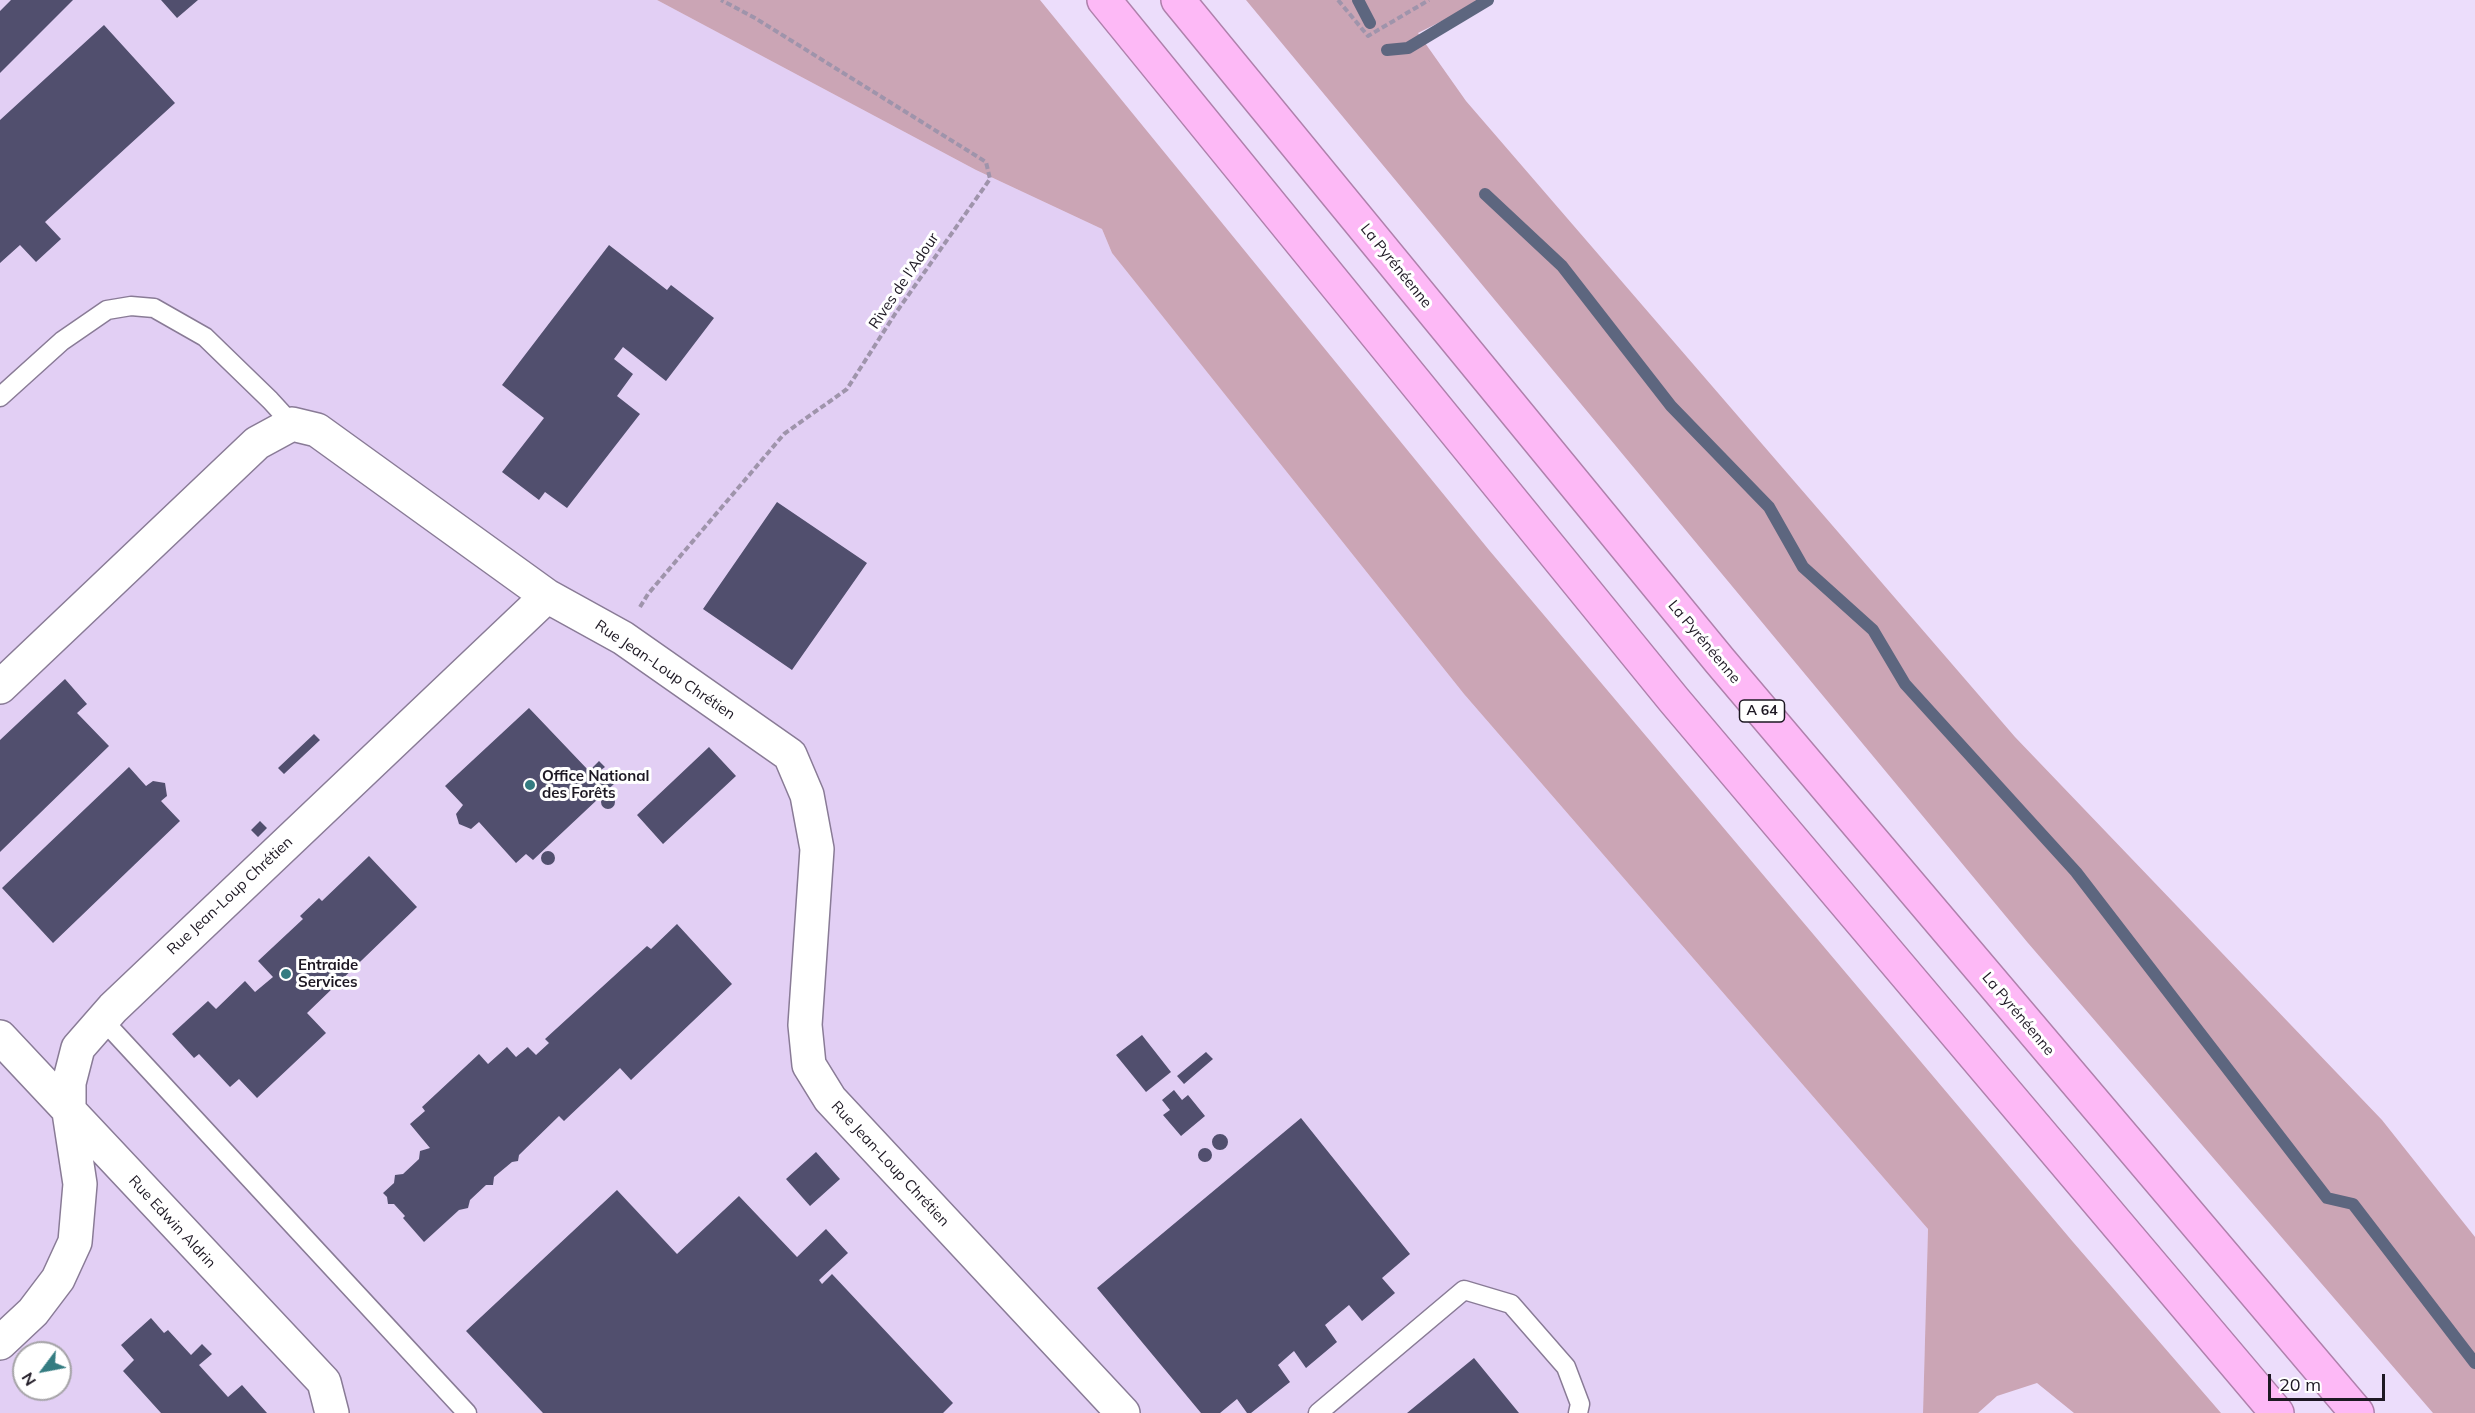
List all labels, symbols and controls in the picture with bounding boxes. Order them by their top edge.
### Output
street label: La Pyrénéenne [1357,220,1435,312]
street label: Rives de l'Adour [865,230,943,332]
street label: La Pyrénéenne [1664,597,1744,687]
street label: Rue Jean-Loup Chrétien [592,616,738,724]
road number: A 64 [1740,700,1784,722]
place label: Office National des Forêts [542,767,649,802]
marker: Office National des Forêts [523,778,537,792]
street label: Rue Jean-Loup Chrétien [164,833,296,959]
place label: Entraide Services [298,956,358,991]
marker: Entraide Services [279,967,293,981]
street label: La Pyrénéenne [1978,969,2058,1059]
street label: Rue Jean-Loup Chrétien [827,1098,953,1230]
street label: Rue Edwin Aldrin [125,1172,219,1272]
north arrow [12,1341,72,1401]
scale bar [2271,1362,2388,1400]
text: N [17,1369,40,1390]
text: 20 m [2279,1373,2321,1396]

